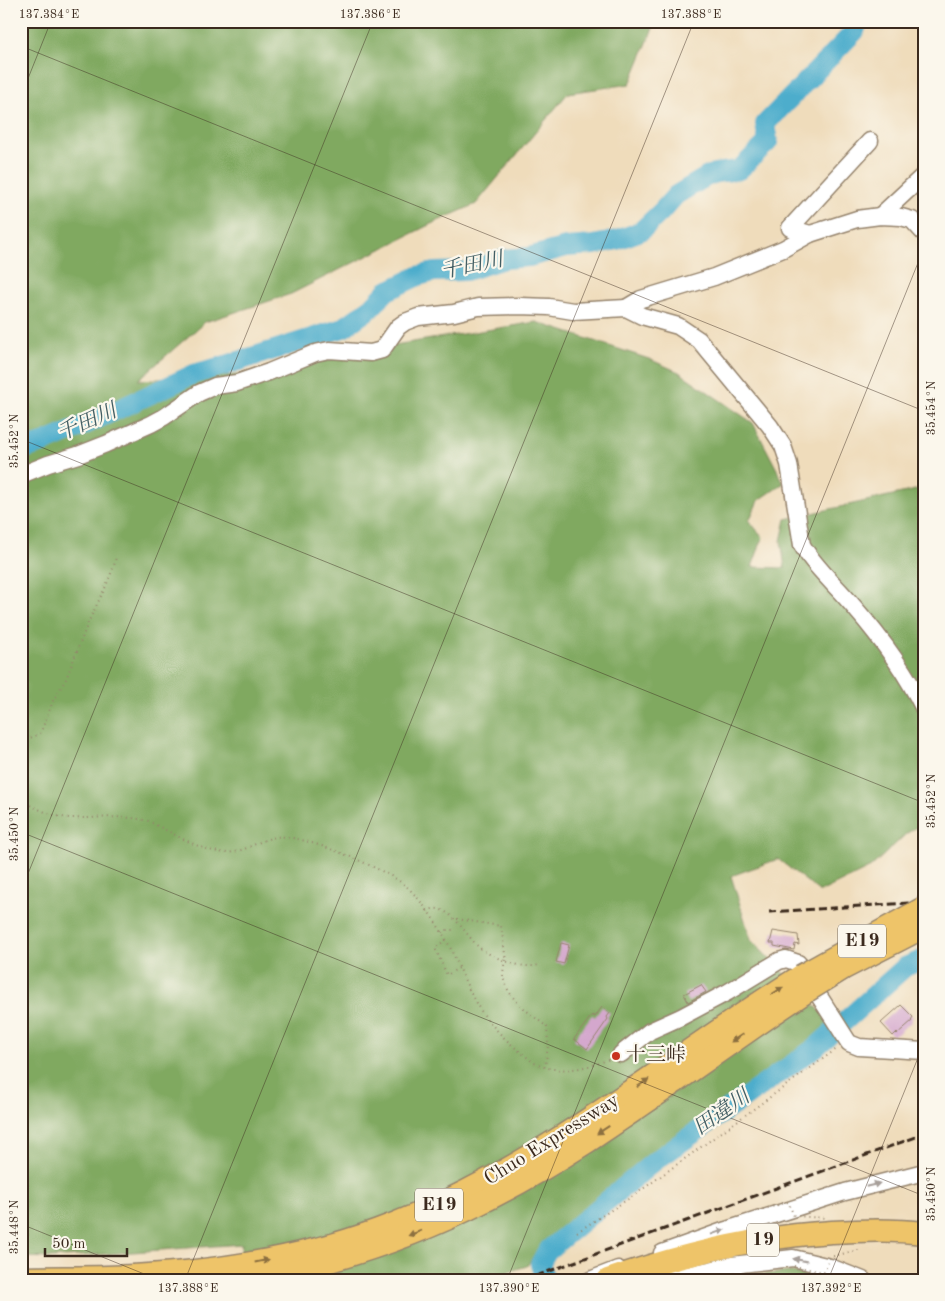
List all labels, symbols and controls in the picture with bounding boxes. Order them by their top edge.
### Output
text: 137.384°E [19,9,79,21]
text: 137.386°E [340,9,400,21]
text: 137.388°E [661,9,721,21]
water label: 千田川 [439,247,507,283]
text: 35.454°N [925,381,938,435]
water label: 千田川 [53,398,122,445]
text: 35.452°N [8,414,21,468]
text: 35.452°N [925,774,938,828]
text: 35.450°N [8,807,21,861]
road number: E19 [838,924,886,958]
one-way arrow [771,986,784,996]
one-way arrow [730,1033,744,1043]
place label: 十三峠 [626,1044,686,1066]
marker: 十三峠 [610,1050,622,1062]
one-way arrow [636,1078,650,1088]
water label: 田違川 [689,1084,755,1140]
street label: Chuo Expressway [481,1090,623,1190]
one-way arrow [597,1126,610,1135]
text: 35.450°N [925,1167,938,1221]
one-way arrow [865,1180,880,1188]
road number: E19 [415,1188,463,1222]
text: 35.448°N [8,1200,21,1254]
road number: 19 [747,1224,779,1256]
scale bar [45,1226,128,1258]
one-way arrow [711,1228,726,1236]
one-way arrow [407,1229,422,1237]
text: 50 m [52,1237,86,1252]
one-way arrow [792,1256,807,1264]
one-way arrow [254,1257,270,1265]
text: 137.388°E [158,1283,218,1295]
text: 137.390°E [479,1283,539,1295]
text: 137.392°E [801,1283,861,1295]

